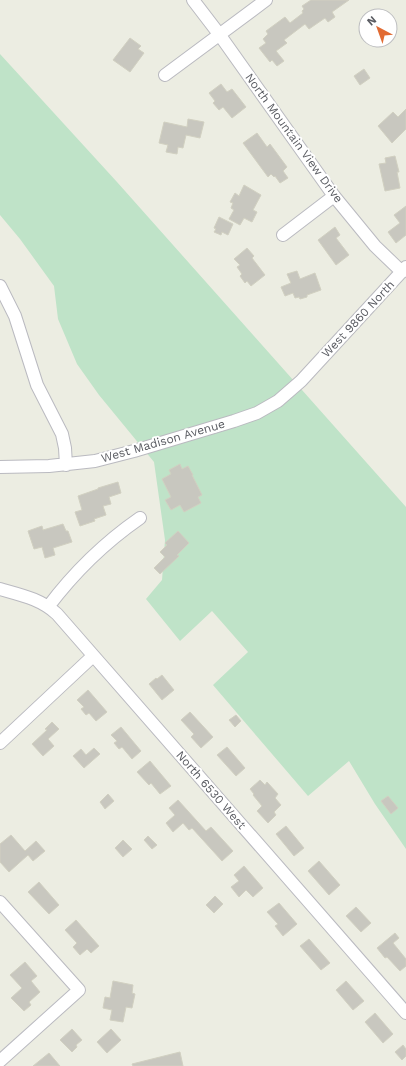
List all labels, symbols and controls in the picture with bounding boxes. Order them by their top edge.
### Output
north arrow [358,8,398,48]
text: N [364,13,379,28]
street label: North Mountain View Drive [242,71,346,206]
street label: West 9860 North [319,278,397,360]
street label: West Madison Avenue [99,417,227,465]
street label: North 6530 West [173,748,249,832]

